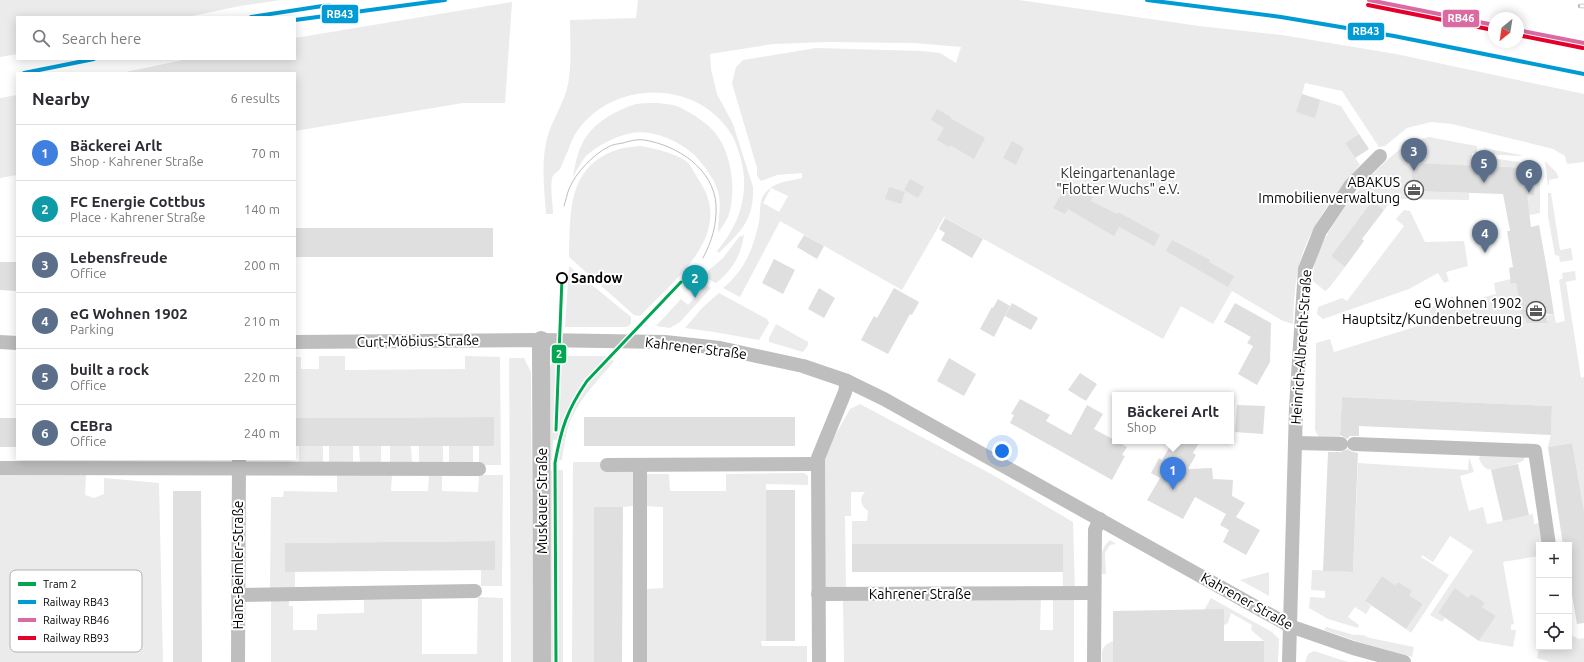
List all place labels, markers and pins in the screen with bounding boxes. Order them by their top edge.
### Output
pin: 3 [1401,138,1427,171]
pin: 5 [1471,150,1497,183]
pin: 6 [1516,160,1542,193]
place label: ABAKUS Immobilienverwaltung [1258,174,1400,206]
office icon: ABAKUS Immobilienverwaltung [1403,179,1425,201]
pin: 4 [1472,220,1498,253]
pin: 2 [682,265,708,298]
place label: Sandow [571,270,623,286]
marker: Sandow [556,272,568,284]
place label: eG Wohnen 1902 Hauptsitz/Kundenbetreuung [1342,295,1522,327]
office icon: eG Wohnen 1902 Hauptsitz/Kundenbetreuung [1525,300,1547,322]
pin: 1 [1160,457,1186,490]

